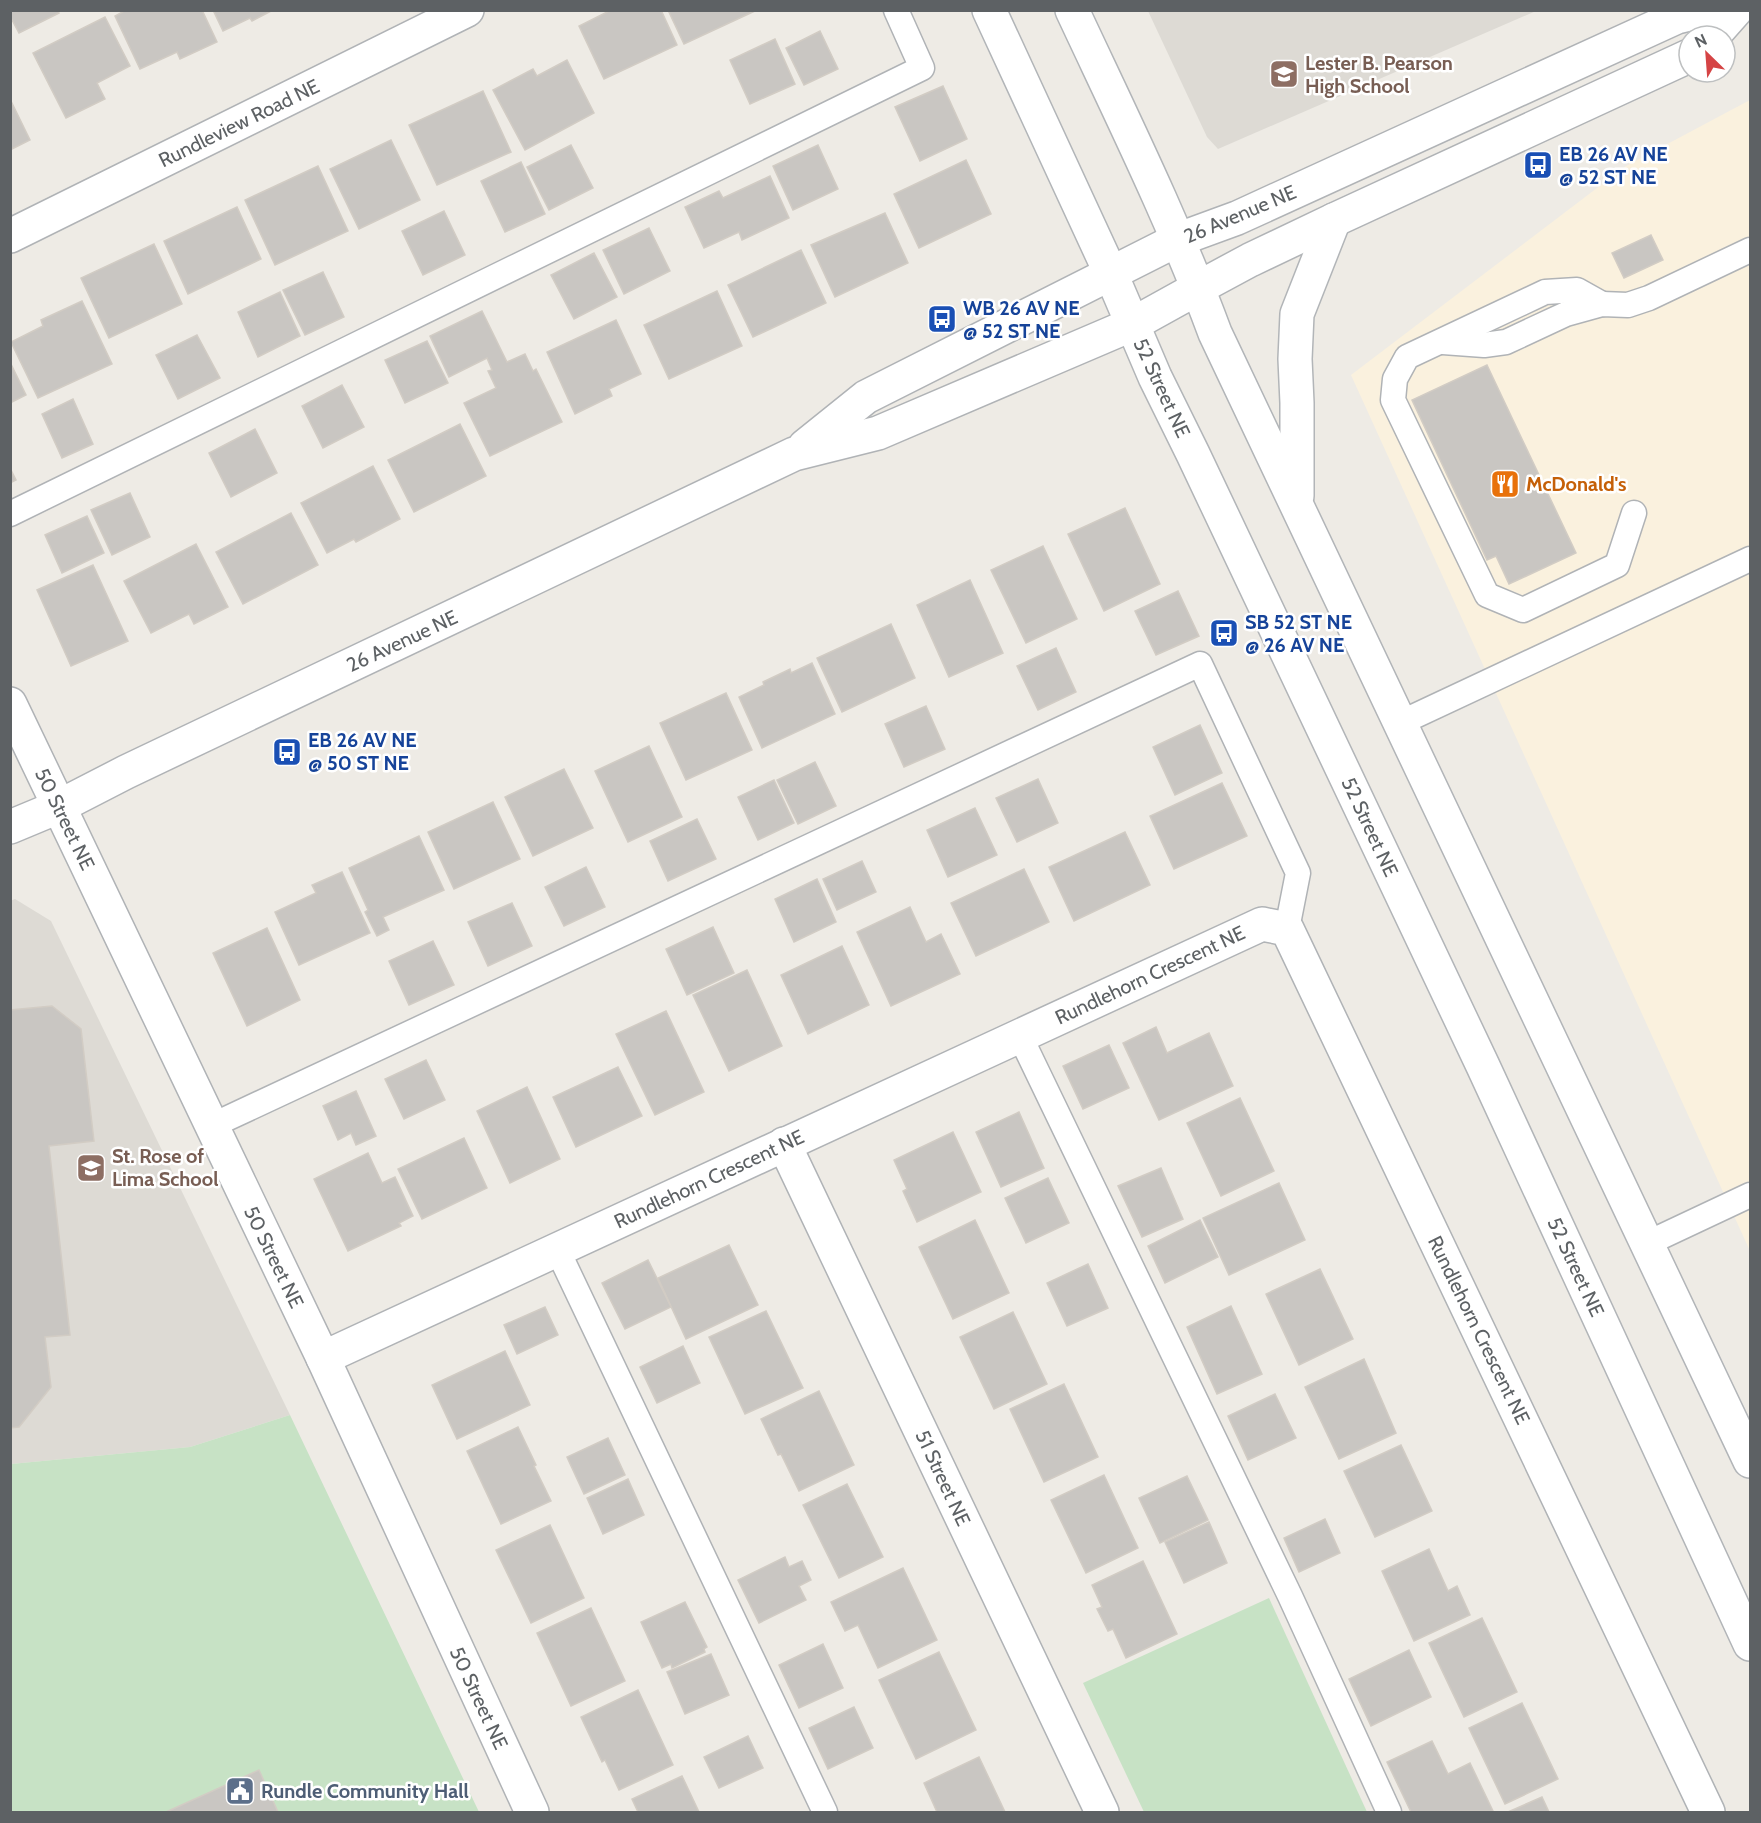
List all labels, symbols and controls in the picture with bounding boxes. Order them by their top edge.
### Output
north arrow [1677,24,1737,84]
text: N [1692,30,1710,52]
place label: Lester B. Pearson High School [1305,51,1453,98]
school or university icon: Lester B. Pearson High School [1268,58,1300,90]
street label: Rundleview Road NE [155,74,323,172]
place label: EB 26 AV NE @ 52 ST NE [1559,142,1668,189]
bus stop icon: EB 26 AV NE @ 52 ST NE [1522,149,1554,181]
street label: 26 Avenue NE [1180,180,1300,248]
place label: WB 26 AV NE @ 52 ST NE [963,296,1080,343]
bus stop icon: WB 26 AV NE @ 52 ST NE [926,303,958,335]
street label: 52 Street NE [1129,334,1195,442]
restaurant icon: McDonald's [1489,468,1521,500]
place label: McDonald's [1526,472,1627,496]
street label: 26 Avenue NE [343,605,461,677]
place label: SB 52 ST NE @ 26 AV NE [1245,610,1352,657]
bus stop icon: SB 52 ST NE @ 26 AV NE [1208,617,1240,649]
place label: EB 26 AV NE @ 50 ST NE [308,728,417,775]
bus stop icon: EB 26 AV NE @ 50 ST NE [271,736,303,768]
street label: 50 Street NE [30,764,100,874]
street label: 52 Street NE [1337,773,1403,881]
street label: Rundlehorn Crescent NE [1051,920,1249,1030]
street label: Rundlehorn Crescent NE [610,1124,808,1234]
place label: St. Rose of Lima School [112,1144,218,1191]
school or university icon: St. Rose of Lima School [75,1152,107,1184]
street label: 50 Street NE [239,1202,309,1312]
street label: 52 Street NE [1543,1213,1609,1321]
street label: Rundlehorn Crescent NE [1423,1232,1535,1428]
street label: 51 Street NE [910,1426,976,1530]
street label: 50 Street NE [445,1643,513,1753]
public building icon: Rundle Community Hall [224,1775,256,1807]
place label: Rundle Community Hall [261,1779,469,1803]

